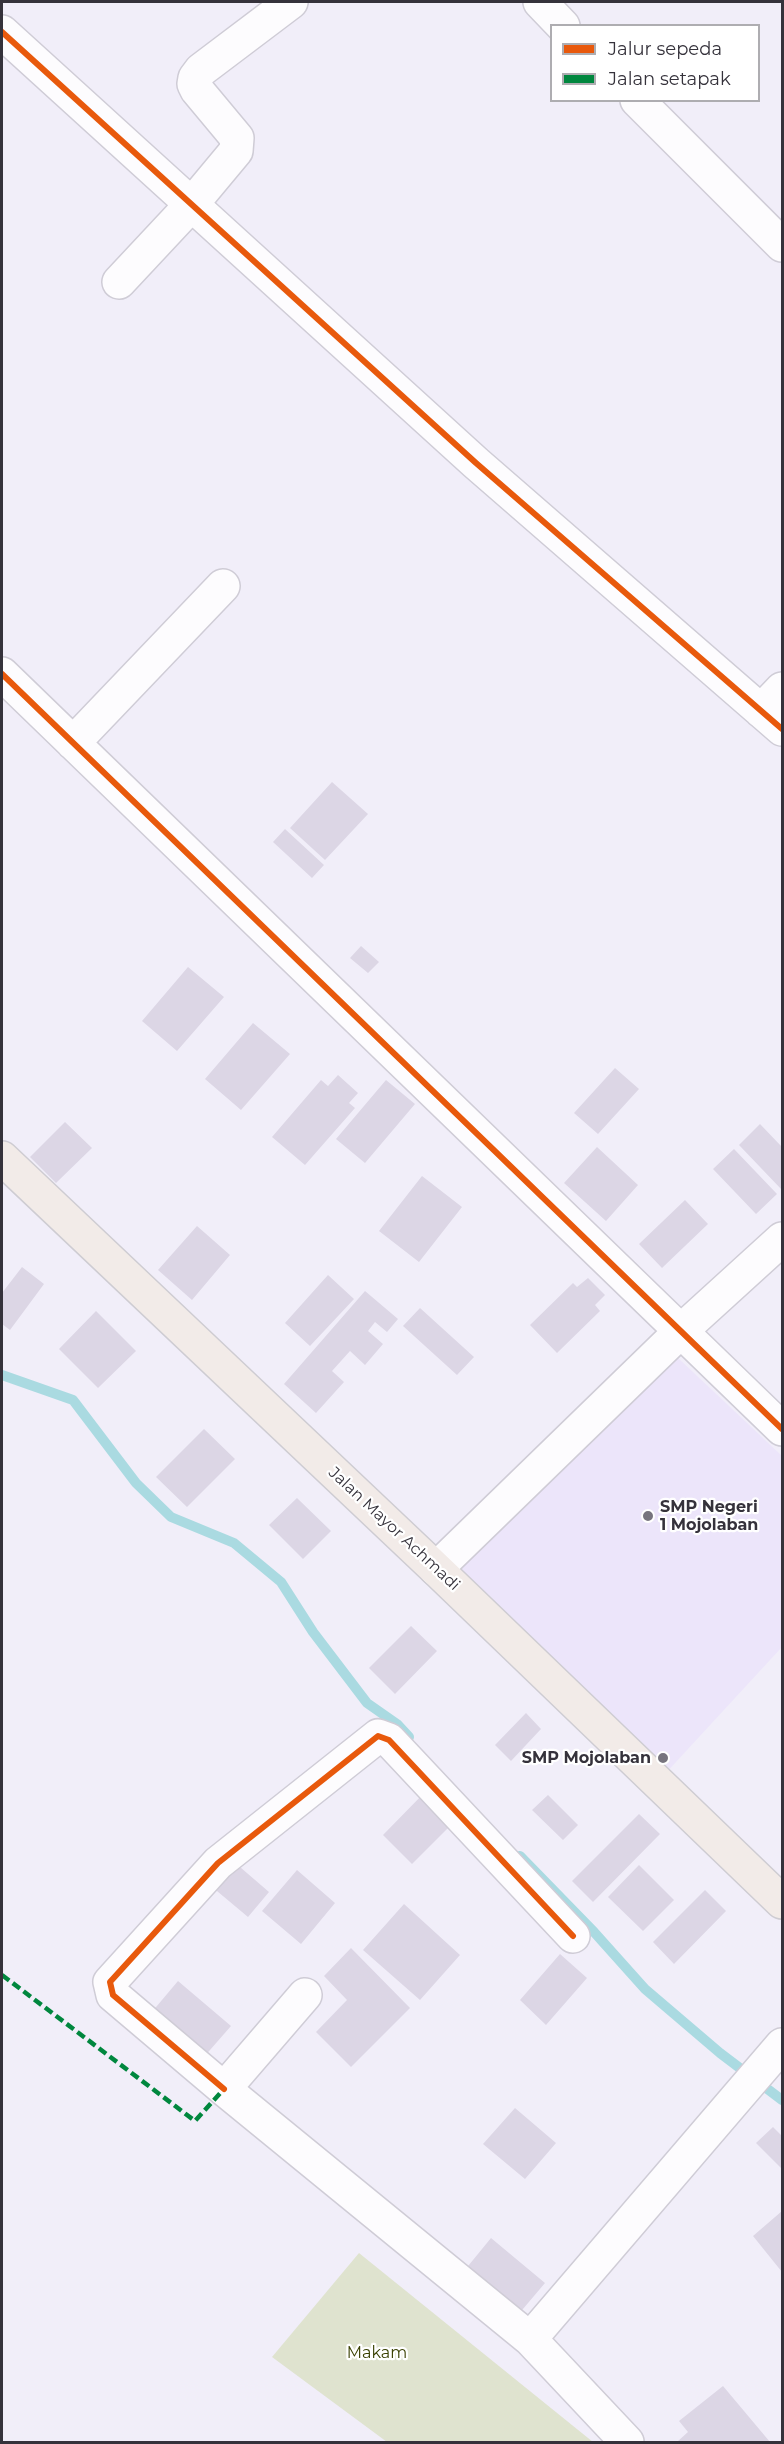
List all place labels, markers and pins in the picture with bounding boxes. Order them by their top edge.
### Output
place label: SMP Negeri 1 Mojolaban [660,1497,758,1535]
marker: SMP Negeri 1 Mojolaban [641,1509,655,1523]
place label: SMP Mojolaban [522,1748,651,1768]
marker: SMP Mojolaban [656,1751,670,1765]

